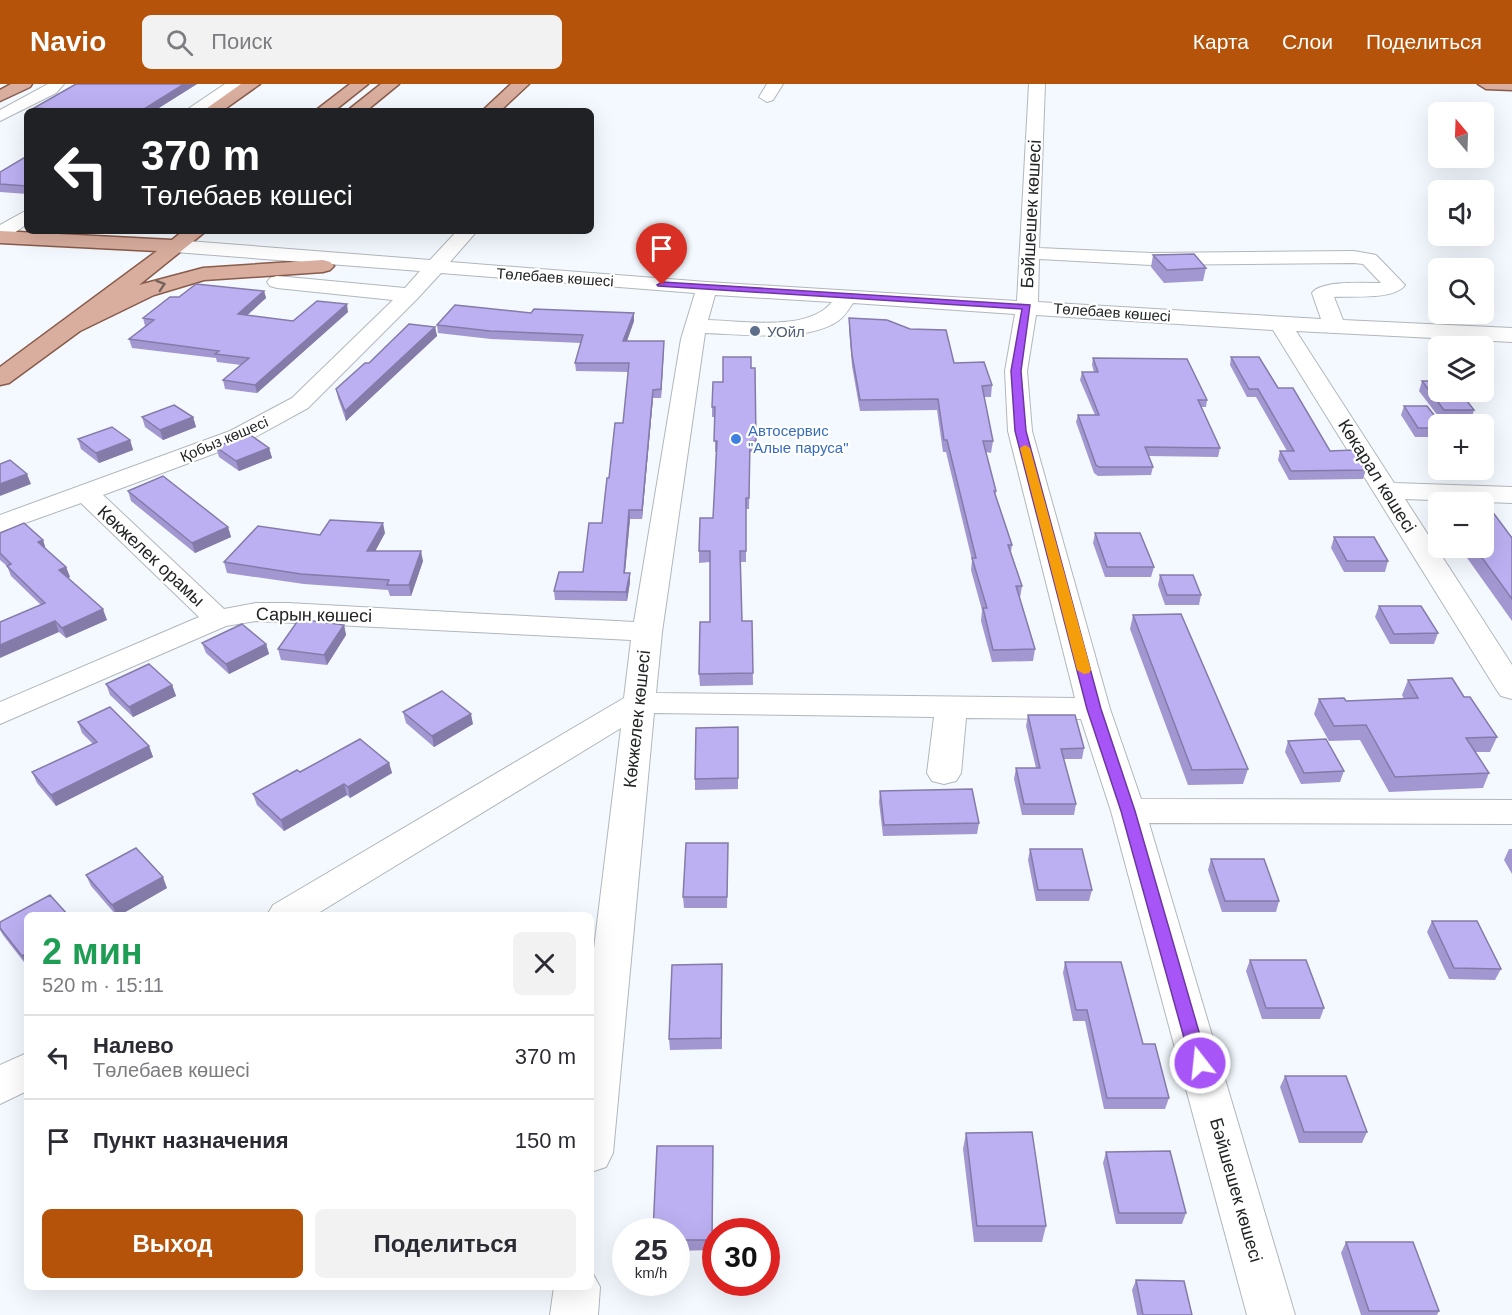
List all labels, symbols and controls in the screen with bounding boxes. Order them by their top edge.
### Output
search box [142,15,562,69]
text: Navio [30,26,106,57]
icon: search [163,26,196,59]
text: Поиск [211,29,272,54]
text: Карта [1193,30,1249,53]
text: Слои [1282,30,1333,53]
text: Поделиться [1366,30,1482,53]
north arrow [1428,102,1494,168]
map controls [1428,102,1494,558]
icon: left [42,132,120,210]
text: 370 m [141,132,260,179]
street label: Бәйшешек көшесі [1017,139,1045,289]
button: sound [1428,180,1494,246]
text: Төлебаев көшесі [141,181,353,211]
pin [636,223,687,285]
icon: arrive [645,232,678,265]
button: search [1428,258,1494,324]
street label: Төлебаев көшесі [496,264,614,290]
one-way arrow [155,280,166,292]
street label: Төлебаев көшесі [1053,299,1171,325]
place label: УОйл [767,323,805,340]
marker: УОйл [748,324,762,338]
button: layers [1428,336,1494,402]
street label: Қобыз көшесі [178,413,270,465]
button: + [1428,414,1494,480]
street label: Көкарал көшесі [1334,416,1420,536]
place label: Автосервис "Алые паруса" [748,422,849,456]
marker: Автосервис "Алые паруса" [729,432,743,446]
button: − [1428,492,1494,558]
street label: Көкжелек орамы [94,501,208,611]
street label: Сарын көшесі [256,604,372,626]
street label: Көкжелек көшесі [620,649,654,789]
text: 2 мин [42,931,143,972]
button: close [513,932,576,995]
text: 520 m · 15:11 [42,974,164,996]
position arrow [1168,1031,1232,1095]
text: Налево [93,1033,174,1058]
icon: left [42,1041,75,1074]
text: 370 m [515,1044,576,1069]
text: Төлебаев көшесі [93,1059,250,1081]
street label: Бәйшешек көшесі [1206,1116,1266,1264]
icon: arrive [42,1125,75,1158]
text: Пункт назначения [93,1128,289,1153]
text: 150 m [515,1128,576,1153]
button: Выход [42,1209,303,1278]
button: Поделиться [315,1209,576,1278]
speed limit sign: 30 [702,1218,780,1296]
text: 25 [634,1233,668,1266]
text: km/h [635,1264,667,1281]

